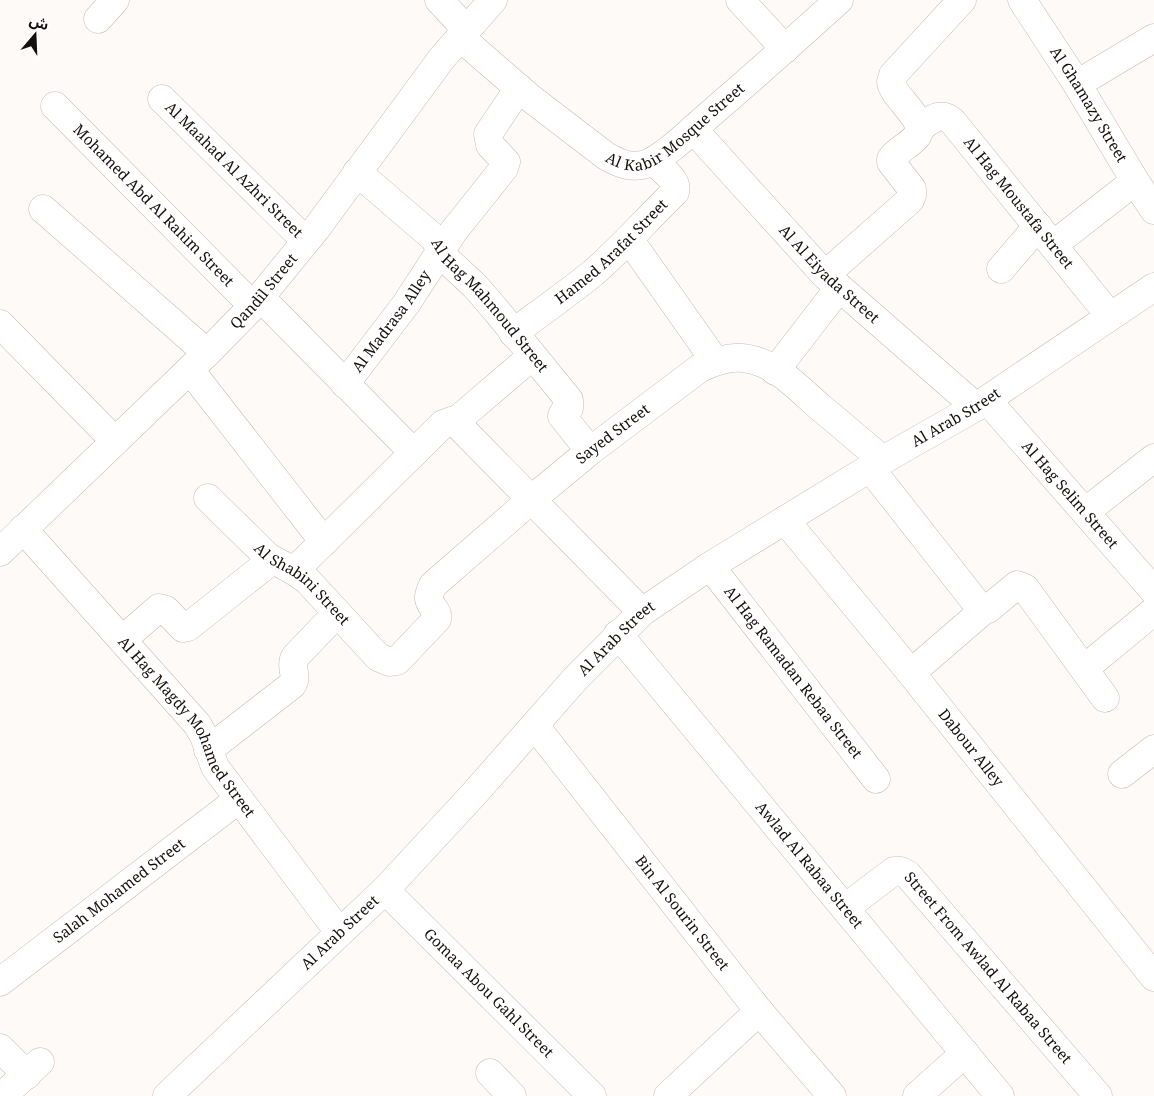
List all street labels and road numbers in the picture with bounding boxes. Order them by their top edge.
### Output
street label: Al Ghamazy Street [1046,42,1133,166]
street label: Al Kabir Mosque Street [603,78,748,175]
street label: Al Maahad Al Azhri Street [161,97,308,242]
street label: Mohamed Abd Al Rahim Street [69,119,239,290]
street label: Al Hag Moustafa Street [960,132,1079,272]
street label: Hamed Arafat Street [551,194,671,308]
street label: Al Al Eiyada Street [775,220,884,327]
street label: Al Hag Mahmoud Street [427,234,553,376]
street label: Qandil Street [225,249,301,333]
street label: Al Madrasa Alley [347,266,435,376]
street label: Al Arab Street [907,383,1004,451]
street label: Sayed Street [571,399,653,468]
street label: Al Hag Selim Street [1018,436,1123,552]
street label: Al Shabini Street [250,538,355,629]
street label: Al Hag Ramadan Rebaa Street [720,582,867,762]
street label: Al Arab Street [573,595,658,680]
street label: Al Hag Magdy Mohamed Street [114,631,260,821]
street label: Dabour Alley [934,704,1009,791]
street label: Awlad Al Rabaa Street [752,797,868,932]
street label: Salah Mohamed Street [48,833,189,947]
street label: Bin Al Sourin Street [631,851,734,974]
street label: Street From Awlad Al Rabaa Street [901,867,1077,1067]
street label: Al Arab Street [296,890,382,973]
street label: Gomaa Abou Gahl Street [420,923,558,1061]

